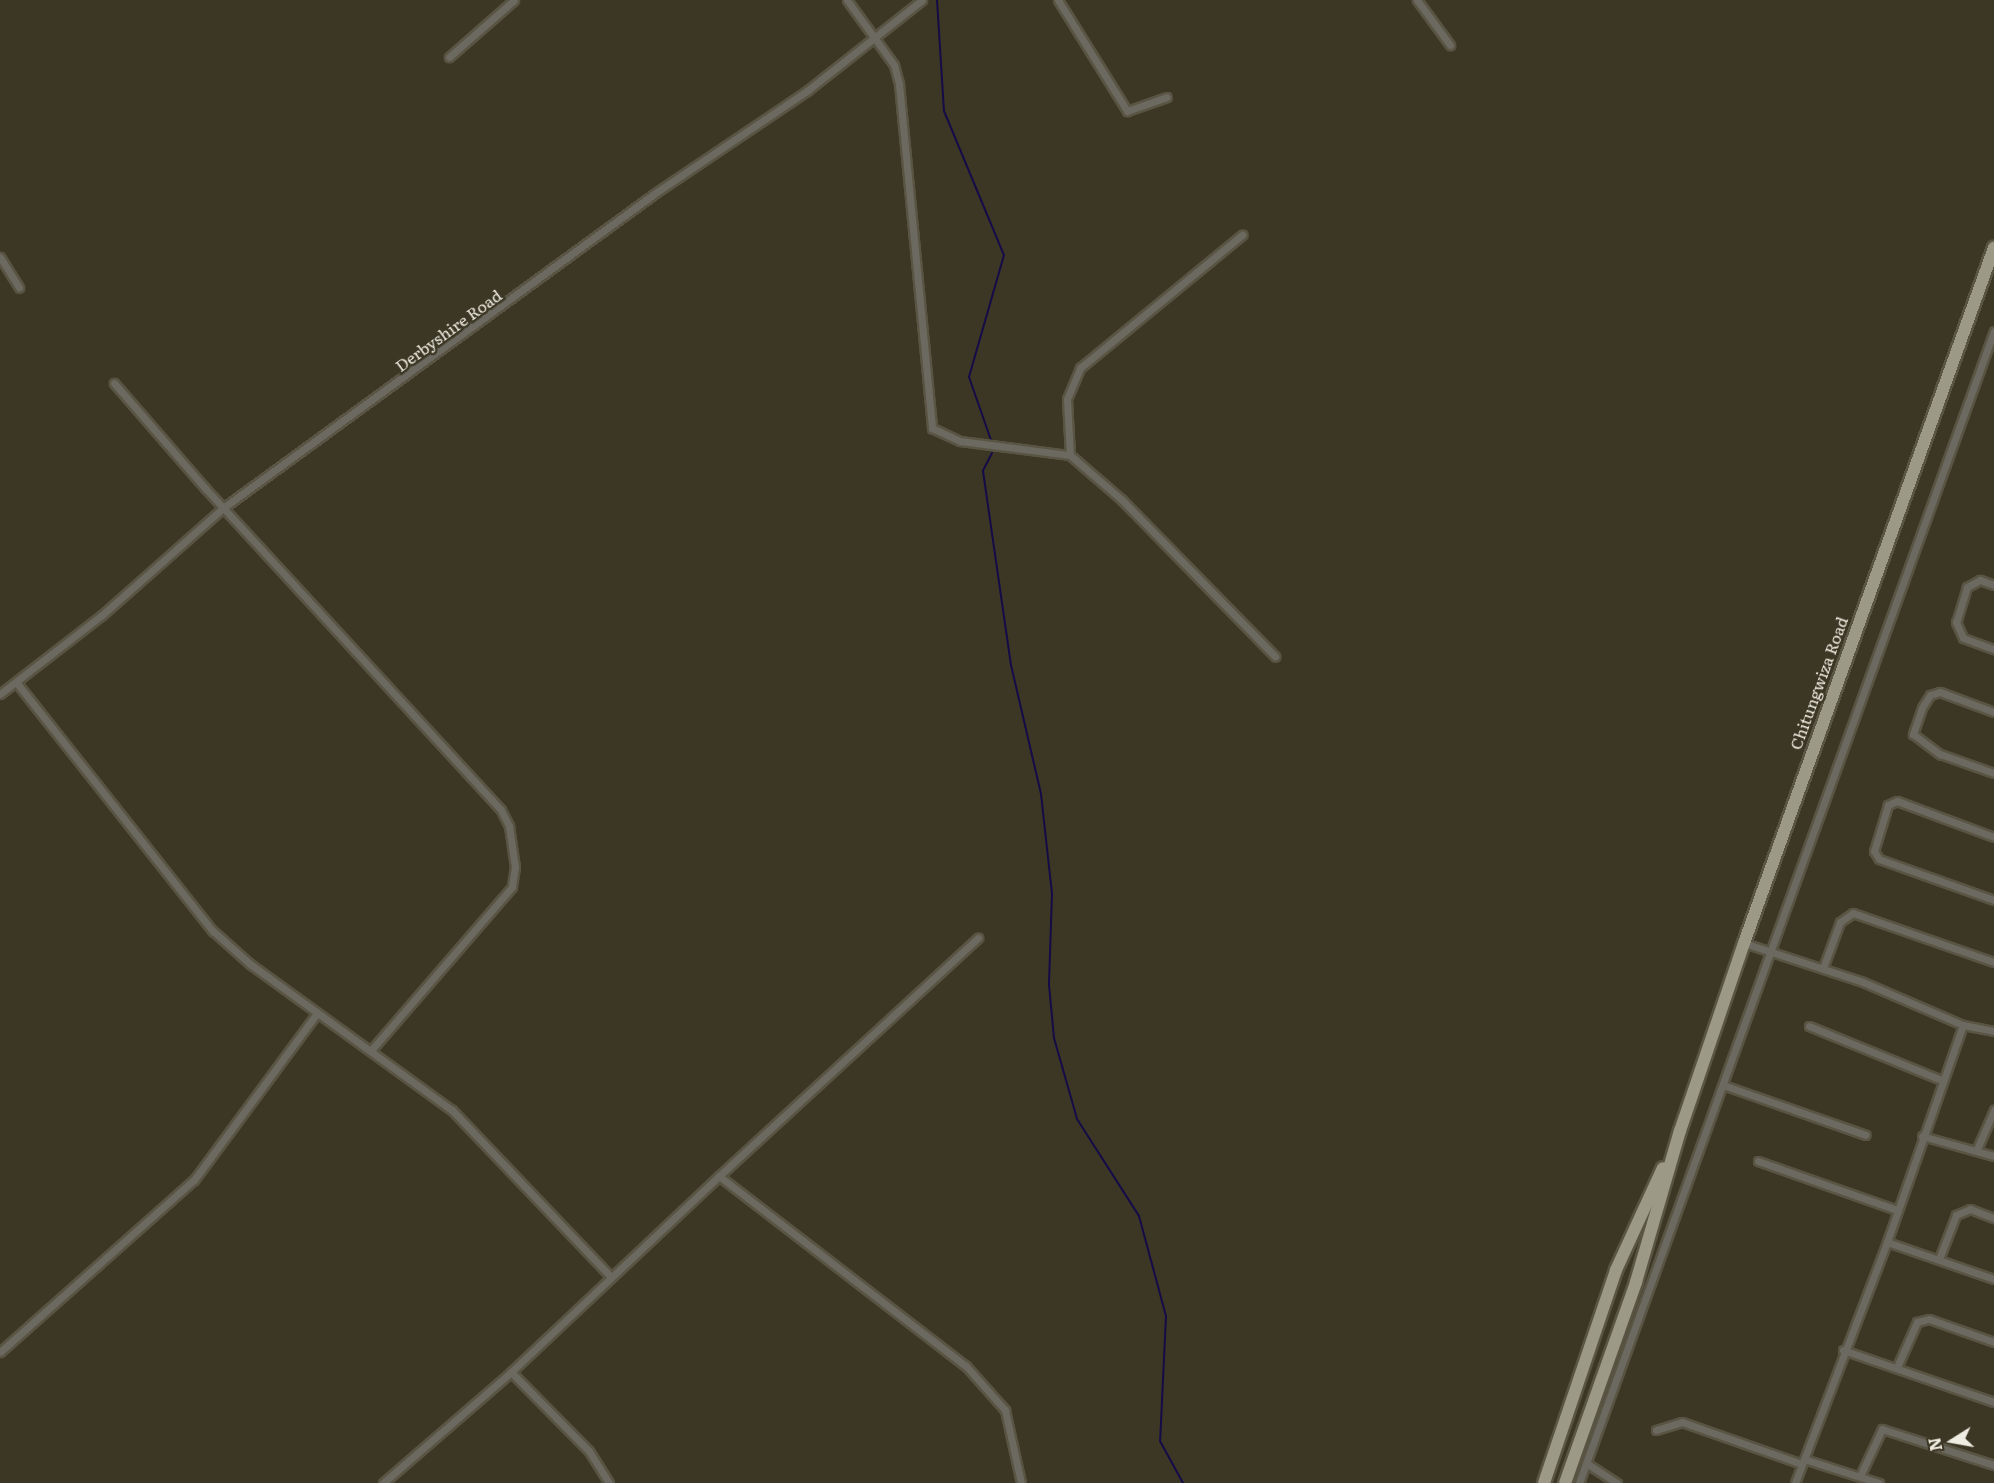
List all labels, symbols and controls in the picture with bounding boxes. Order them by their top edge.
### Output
street label: Derbyshire Road [391,285,505,375]
street label: Chitungwiza Road [1785,614,1851,752]
north arrow [1922,1411,1982,1471]
text: N [1921,1436,1947,1453]

